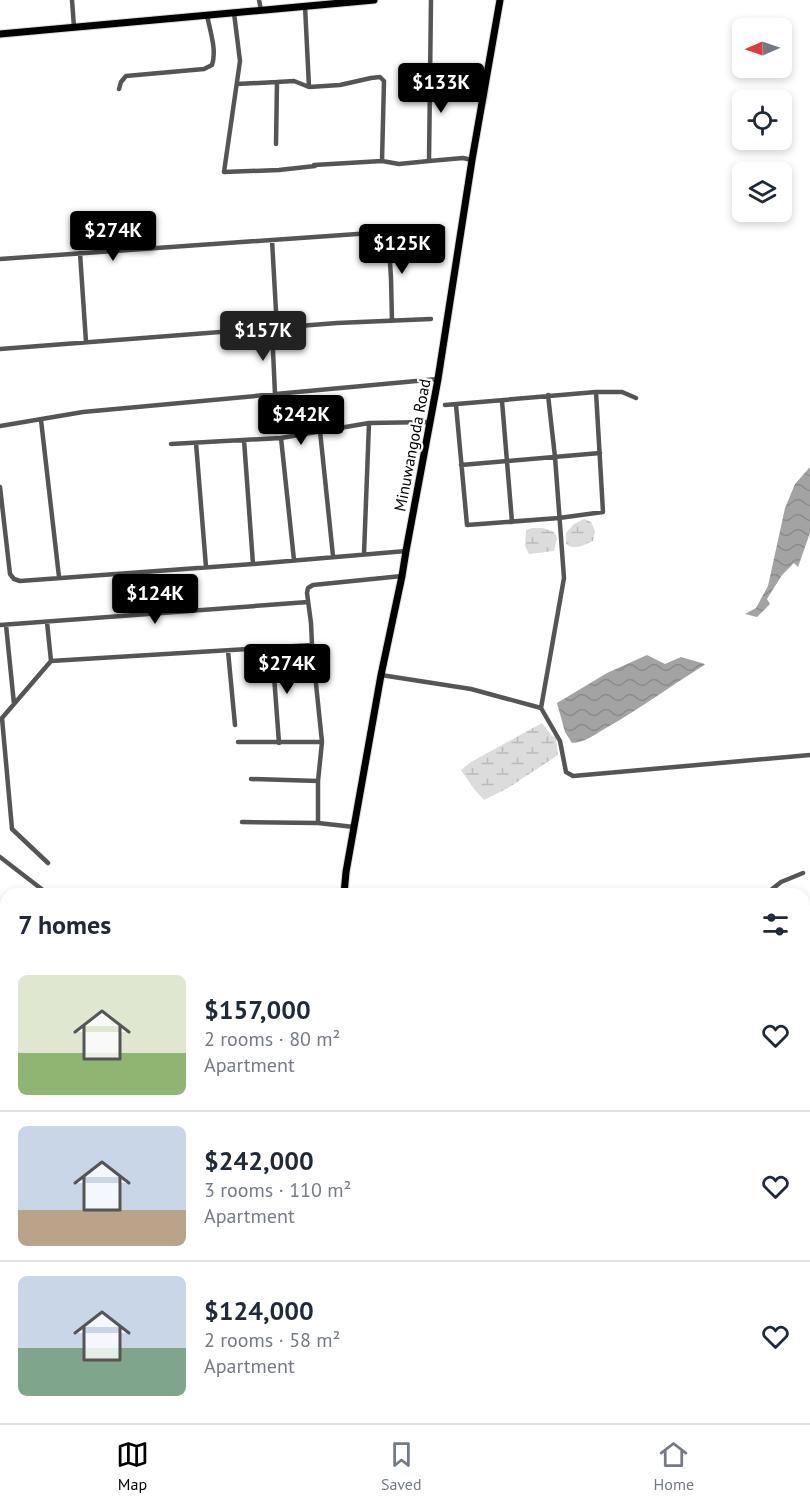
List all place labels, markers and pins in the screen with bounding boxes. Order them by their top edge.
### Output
pin: $133K [399,63,483,114]
pin: $274K [71,211,155,262]
pin: $125K [360,224,444,275]
pin: $157K [221,311,305,362]
pin: $242K [259,395,343,446]
pin: $124K [113,574,197,625]
pin: $274K [245,644,329,695]

